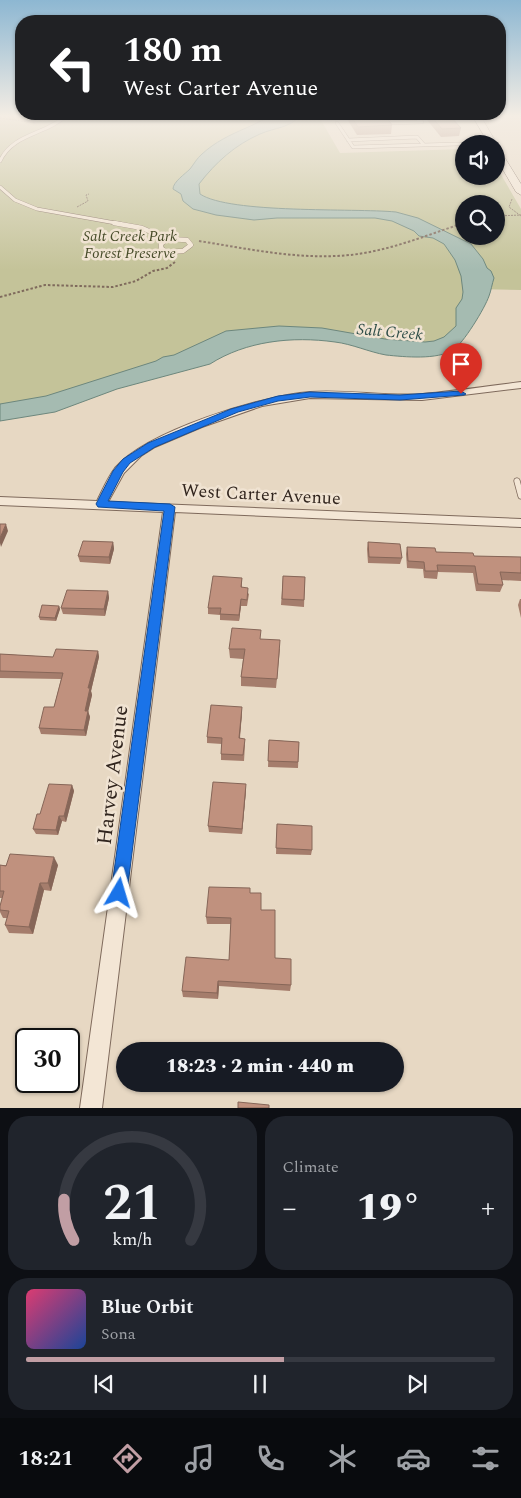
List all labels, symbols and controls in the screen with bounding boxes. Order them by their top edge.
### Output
text: 180 m [123,24,222,77]
icon: left [40,35,105,100]
text: West Carter Avenue [123,72,318,105]
map controls [455,135,505,245]
button: sound [455,135,505,185]
button: search [455,195,505,245]
park label: Salt Creek Park Forest Preserve [83,225,177,265]
water label: Salt Creek [356,317,424,347]
pin [440,343,482,394]
icon: arrive [447,350,475,378]
street label: West Carter Avenue [181,477,341,512]
street label: Harvey Avenue [89,703,137,847]
position arrow [92,866,144,918]
speed limit sign: 30 [15,1028,80,1093]
text: 18:23 · 2 min · 440 m [166,1052,354,1081]
text: Climate [283,1155,339,1179]
text: 21 [103,1164,161,1243]
text: 19° [356,1179,421,1237]
text: − [283,1187,297,1230]
text: + [481,1187,495,1230]
text: km/h [112,1226,152,1253]
text: Blue Orbit [101,1293,194,1322]
text: Sona [101,1322,136,1346]
icon: previous [90,1370,118,1398]
icon: pause [246,1370,274,1398]
icon: next [403,1370,431,1398]
icon: directions [110,1441,145,1476]
icon: music [182,1441,217,1476]
icon: phone [253,1441,288,1476]
icon: climate [325,1441,360,1476]
icon: car [396,1441,431,1476]
icon: filters [468,1441,503,1476]
text: 18:21 [18,1442,74,1475]

